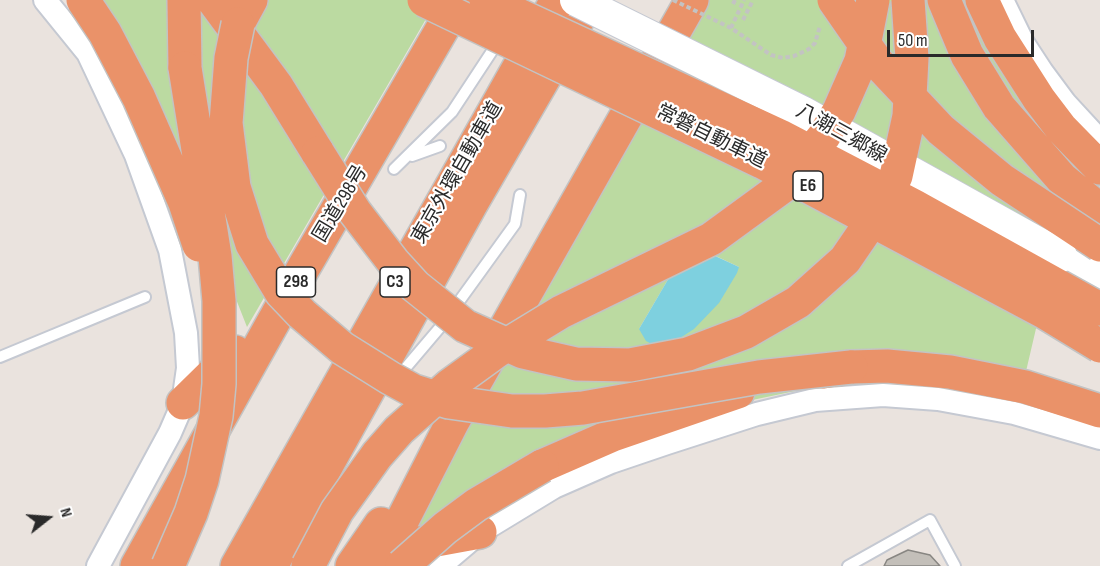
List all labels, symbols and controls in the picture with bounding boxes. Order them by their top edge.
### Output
scale bar [890,18,1037,56]
text: 50 m [898,30,928,51]
street label: 東京外環自動車道 [408,98,508,248]
street label: 八潮三郷線 [791,99,891,169]
street label: 常磐自動車道 [652,100,770,174]
street label: 国道298号 [309,161,373,247]
road number: E6 [793,171,823,201]
road number: 298 [276,267,316,297]
road number: C3 [380,267,410,297]
north arrow [18,488,78,548]
text: N [55,506,76,519]

